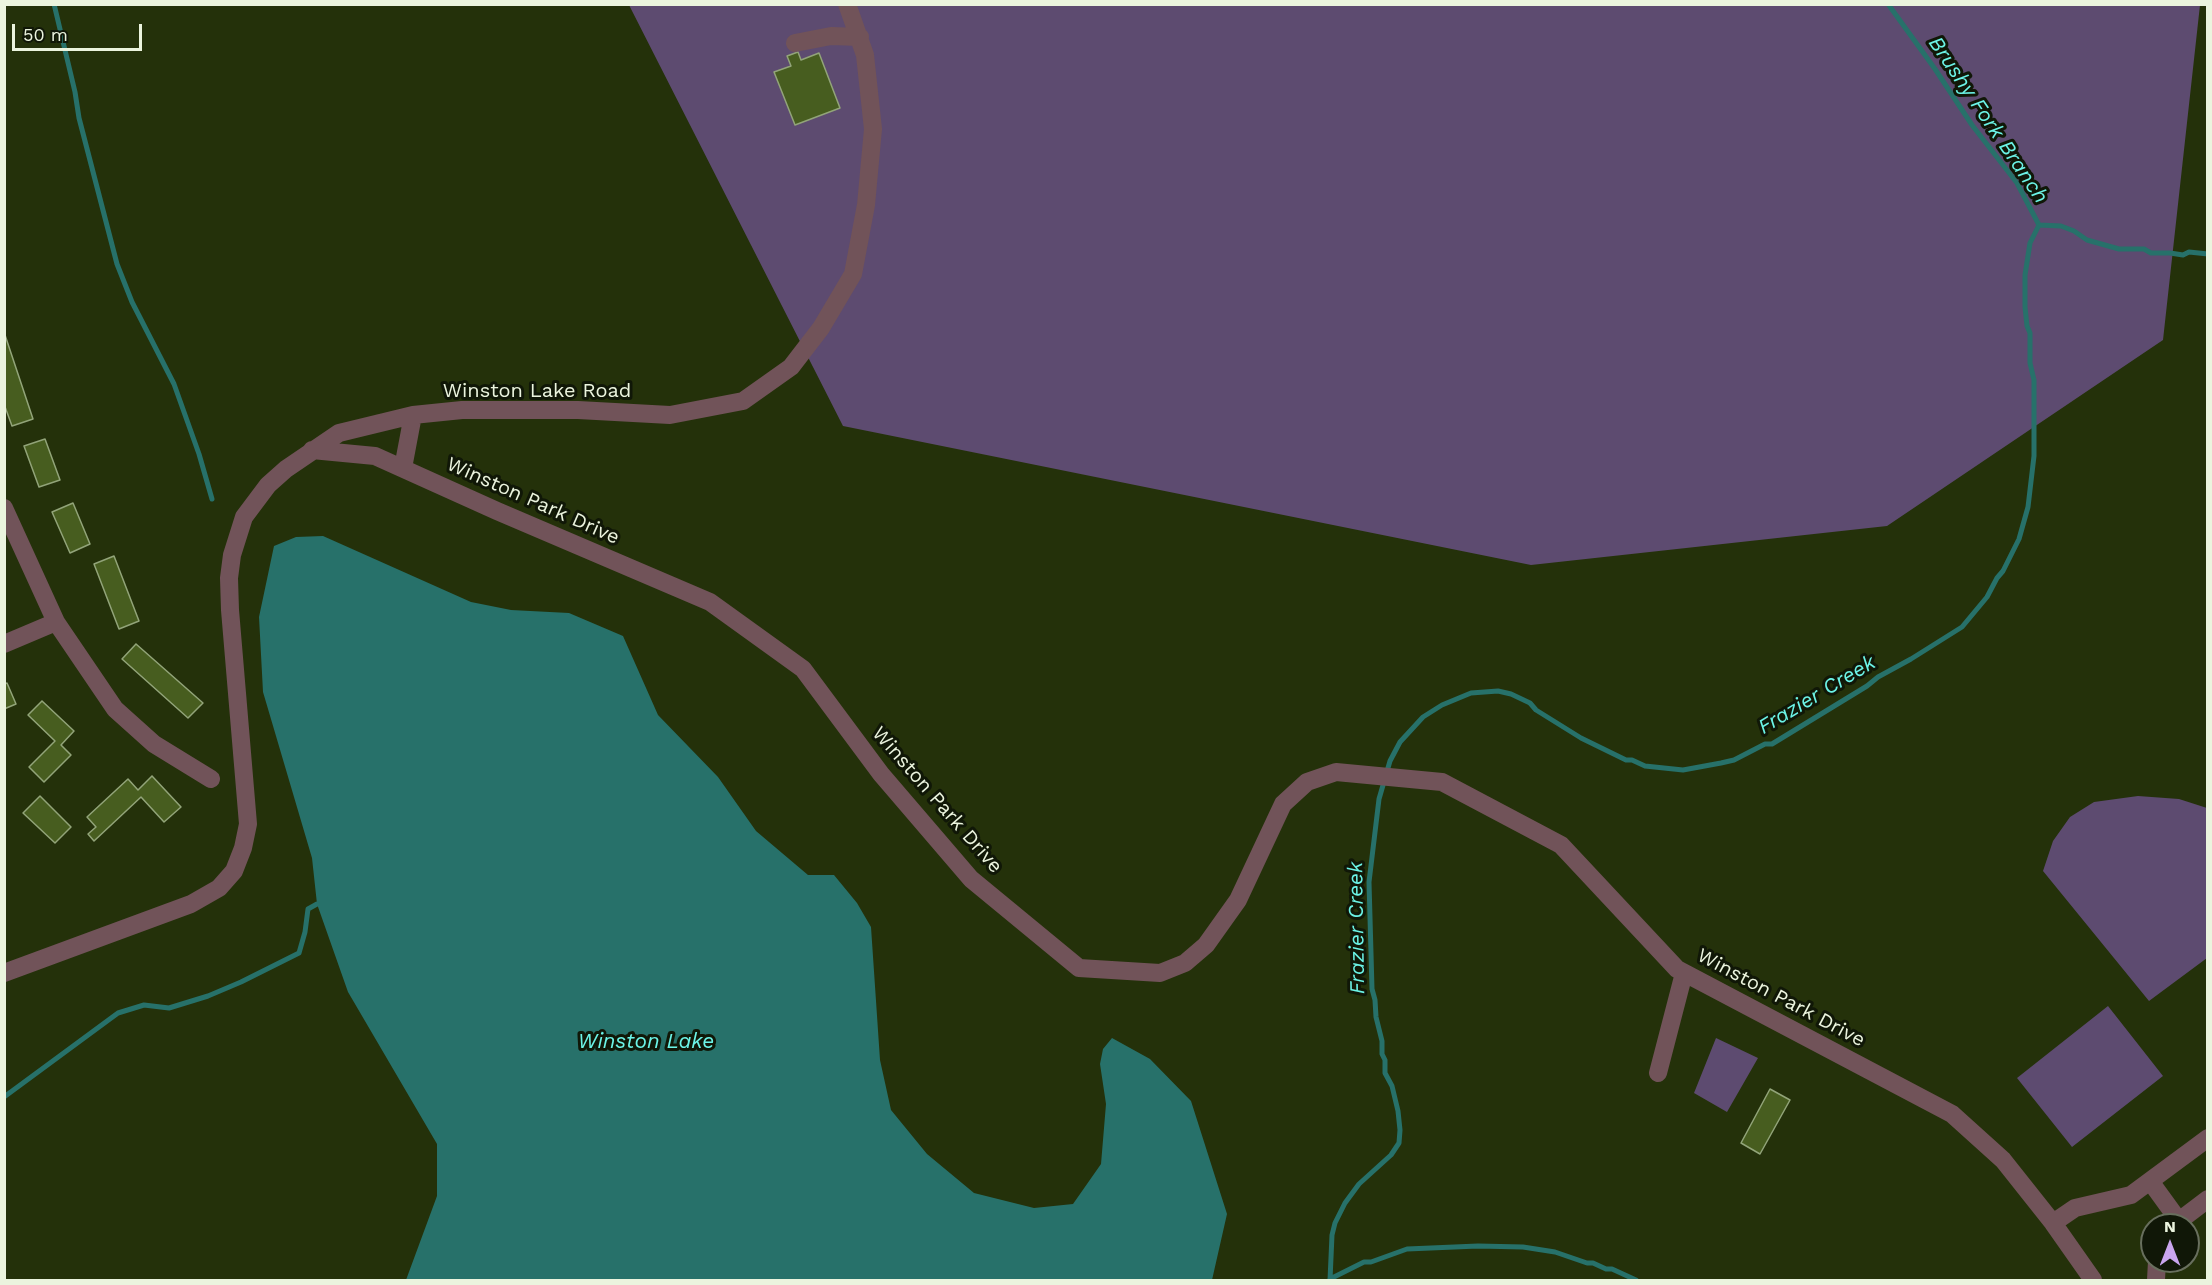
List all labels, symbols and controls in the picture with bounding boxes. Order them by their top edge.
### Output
scale bar [15,12,146,50]
text: 50 m [23,24,68,45]
water label: Brushy Fork Branch [1923,32,2053,208]
street label: Winston Lake Road [443,379,631,403]
street label: Winston Park Drive [443,452,623,550]
water label: Frazier Creek [1754,650,1880,740]
street label: Winston Park Drive [867,722,1007,878]
water label: Frazier Creek [1343,861,1371,995]
street label: Winston Park Drive [1693,944,1869,1052]
water label: Winston Lake [578,1029,714,1055]
north arrow [2140,1213,2200,1273]
text: N [2164,1217,2176,1236]

